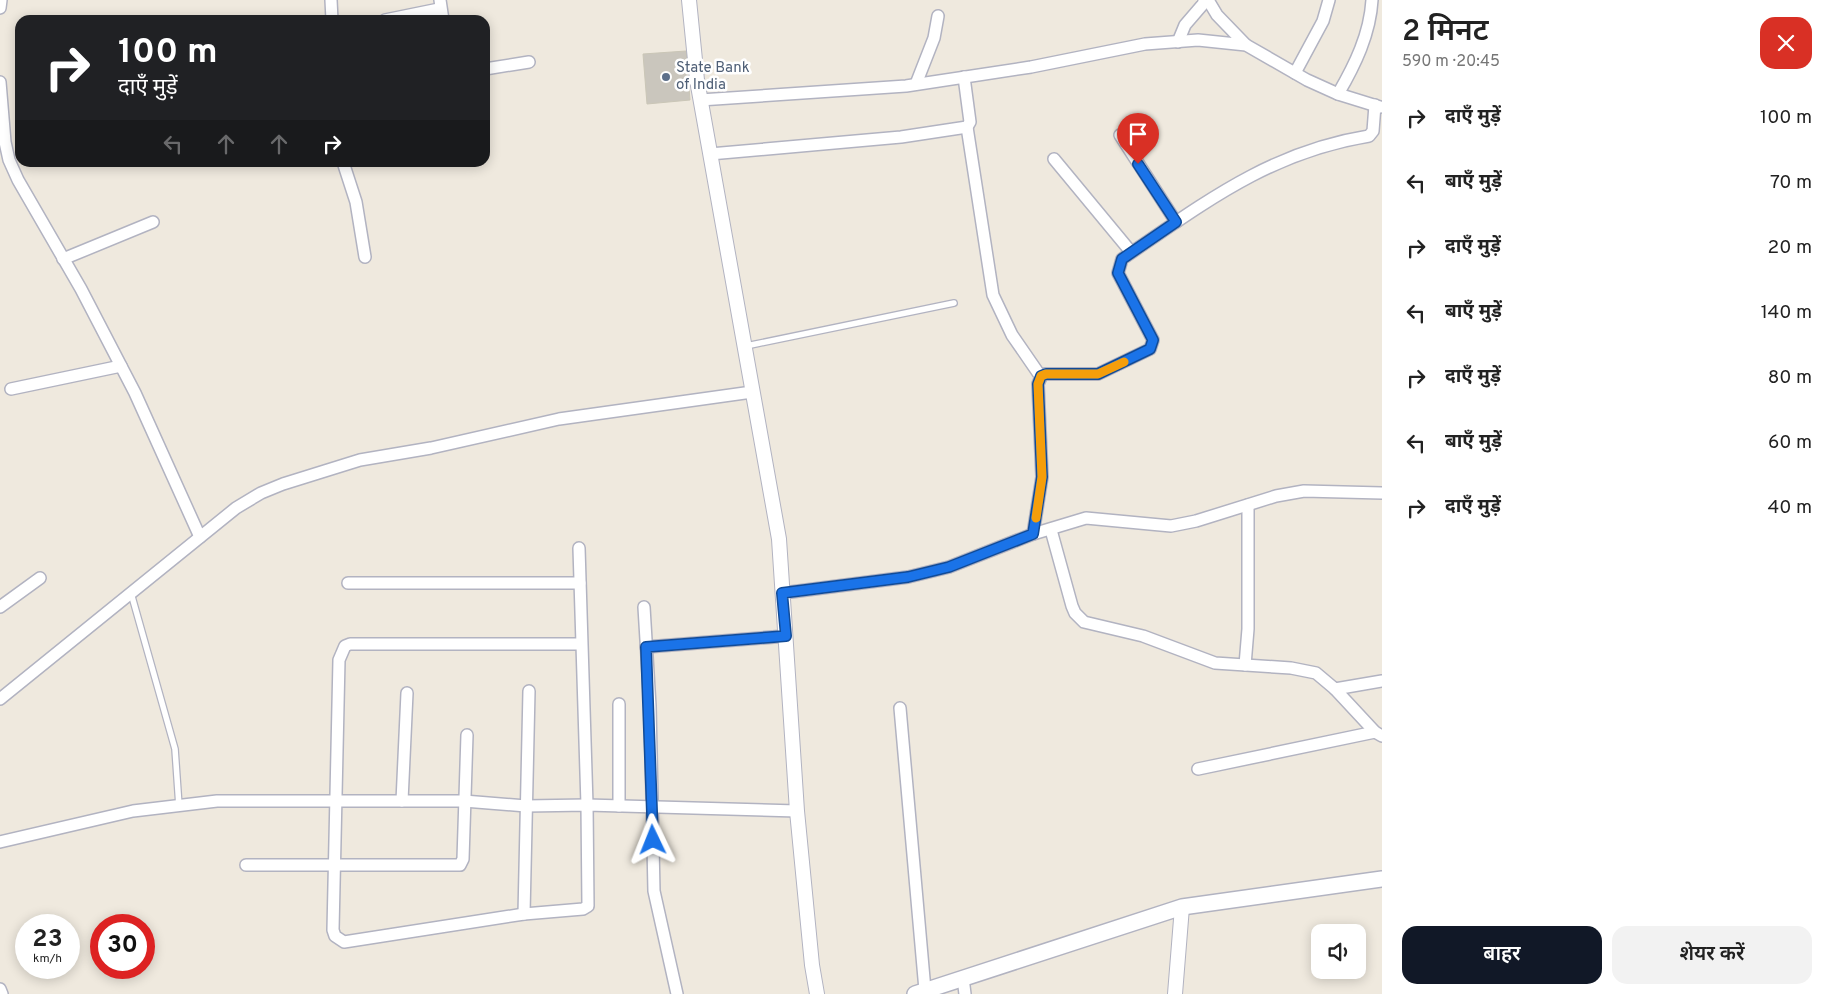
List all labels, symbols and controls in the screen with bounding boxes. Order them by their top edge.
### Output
text: 2 मिनट [1402,14,1489,51]
button: close [1760,17,1812,69]
text: 100 m [118,31,218,75]
icon: right [35,35,100,100]
text: 590 m · 20:45 [1402,52,1500,72]
place label: State Bank of India [676,59,750,95]
marker: State Bank of India [660,71,672,83]
text: दाएँ मुड़ें [118,75,178,102]
icon: right [1402,104,1430,132]
text: दाएँ मुड़ें [1445,105,1501,129]
text: 100 m [1760,106,1812,130]
pin [1117,113,1159,164]
icon: arrive [1124,120,1152,148]
icon: left [159,130,187,158]
icon: ahead [212,130,240,158]
icon: ahead [265,130,293,158]
icon: right [318,130,346,158]
icon: left [1402,169,1430,197]
text: बाएँ मुड़ें [1445,170,1502,194]
text: 70 m [1770,171,1812,195]
icon: right [1402,234,1430,262]
text: दाएँ मुड़ें [1445,235,1501,259]
text: 20 m [1768,236,1812,260]
icon: left [1402,299,1430,327]
text: बाएँ मुड़ें [1445,300,1502,324]
text: 140 m [1761,301,1812,325]
icon: right [1402,364,1430,392]
text: दाएँ मुड़ें [1445,365,1501,389]
text: 80 m [1768,366,1812,390]
icon: left [1402,429,1430,457]
text: बाएँ मुड़ें [1445,430,1502,454]
text: 60 m [1768,431,1812,455]
icon: right [1402,494,1430,522]
text: दाएँ मुड़ें [1445,495,1501,519]
text: 40 m [1767,496,1812,520]
position arrow [626,813,678,865]
speed limit sign: 30 [90,914,155,979]
text: 23 [32,924,63,956]
map controls [1311,924,1366,979]
button: sound [1311,924,1366,979]
button: बाहर [1402,926,1602,984]
button: शेयर करें [1612,926,1812,984]
text: km/h [33,951,62,967]

